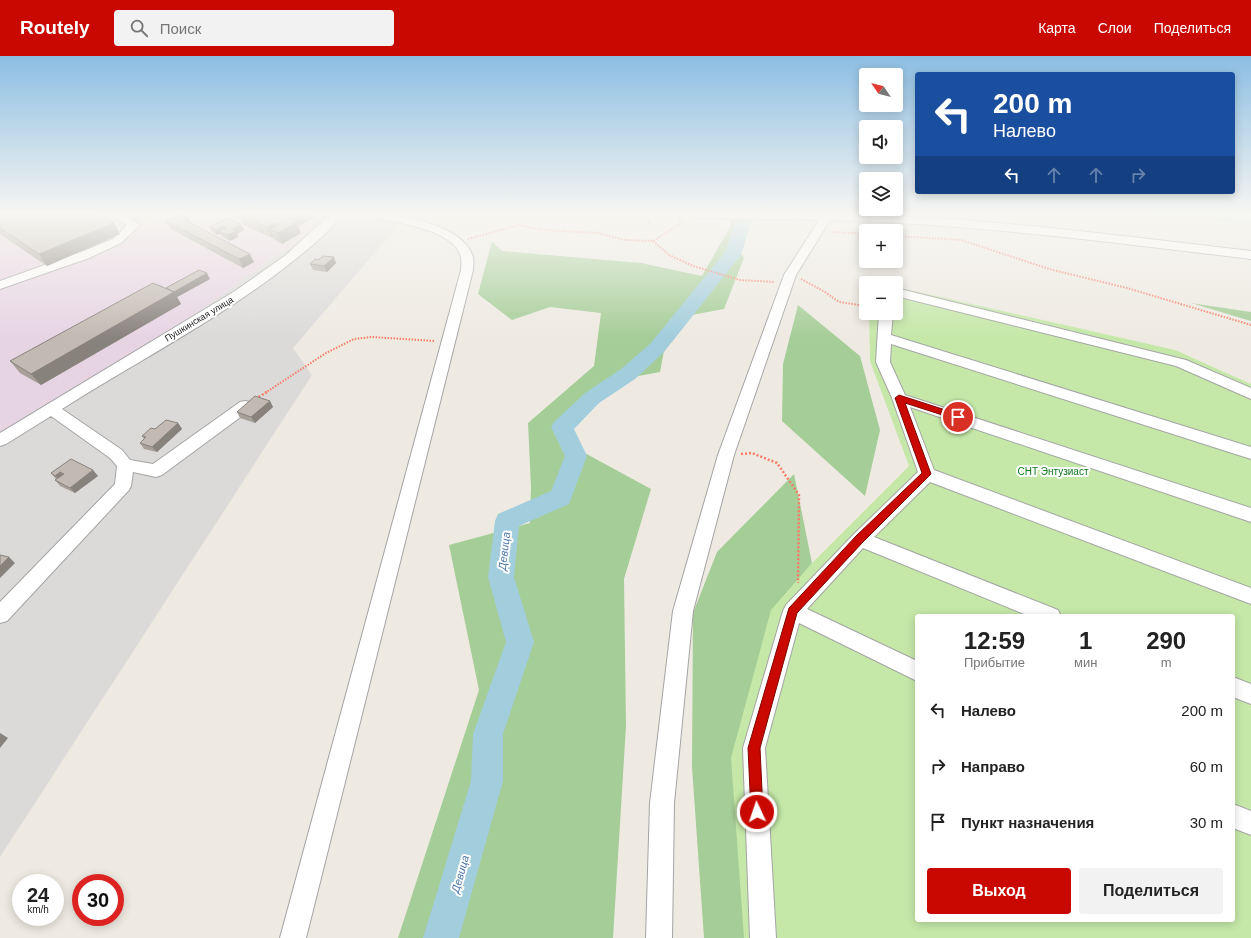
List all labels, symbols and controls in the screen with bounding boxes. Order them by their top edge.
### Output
search box [114,10,394,46]
text: Routely [20,17,90,38]
icon: search [128,17,150,39]
text: Поиск [160,20,201,37]
text: Карта [1038,20,1076,36]
text: Слои [1098,20,1132,36]
text: Поделиться [1154,20,1231,36]
north arrow [859,68,903,112]
map controls [859,68,903,320]
icon: left [927,88,979,140]
text: 200 m [993,88,1072,119]
button: sound [859,120,903,164]
text: Налево [993,121,1056,141]
icon: left [1001,164,1023,186]
icon: ahead [1043,164,1065,186]
icon: ahead [1085,164,1107,186]
icon: right [1127,164,1149,186]
button: layers [859,172,903,216]
button: + [859,224,903,268]
button: − [859,276,903,320]
street label: Пушкинская улица [163,295,235,343]
pin [941,400,975,434]
icon: arrive [947,406,969,428]
park label: СНТ Энтузиаст [1017,466,1089,477]
water label: Девица [495,531,512,573]
text: 12:59 [964,627,1025,654]
text: 1 [1079,627,1092,654]
text: 290 [1146,627,1186,654]
text: Прибытие [964,655,1025,670]
text: мин [1074,655,1097,670]
text: m [1161,655,1172,670]
icon: left [927,699,949,721]
text: Налево [961,702,1016,719]
text: 200 m [1181,702,1223,719]
icon: right [927,755,949,777]
text: Направо [961,758,1025,775]
text: 60 m [1190,758,1223,775]
position arrow [736,791,778,833]
icon: arrive [927,811,949,833]
text: Пункт назначения [961,814,1094,831]
text: 30 m [1190,814,1223,831]
water label: Девица [448,854,471,896]
button: Выход [927,868,1071,914]
button: Поделиться [1079,868,1223,914]
speed limit sign: 30 [72,874,124,926]
text: 24 [27,884,49,906]
text: km/h [27,904,49,915]

